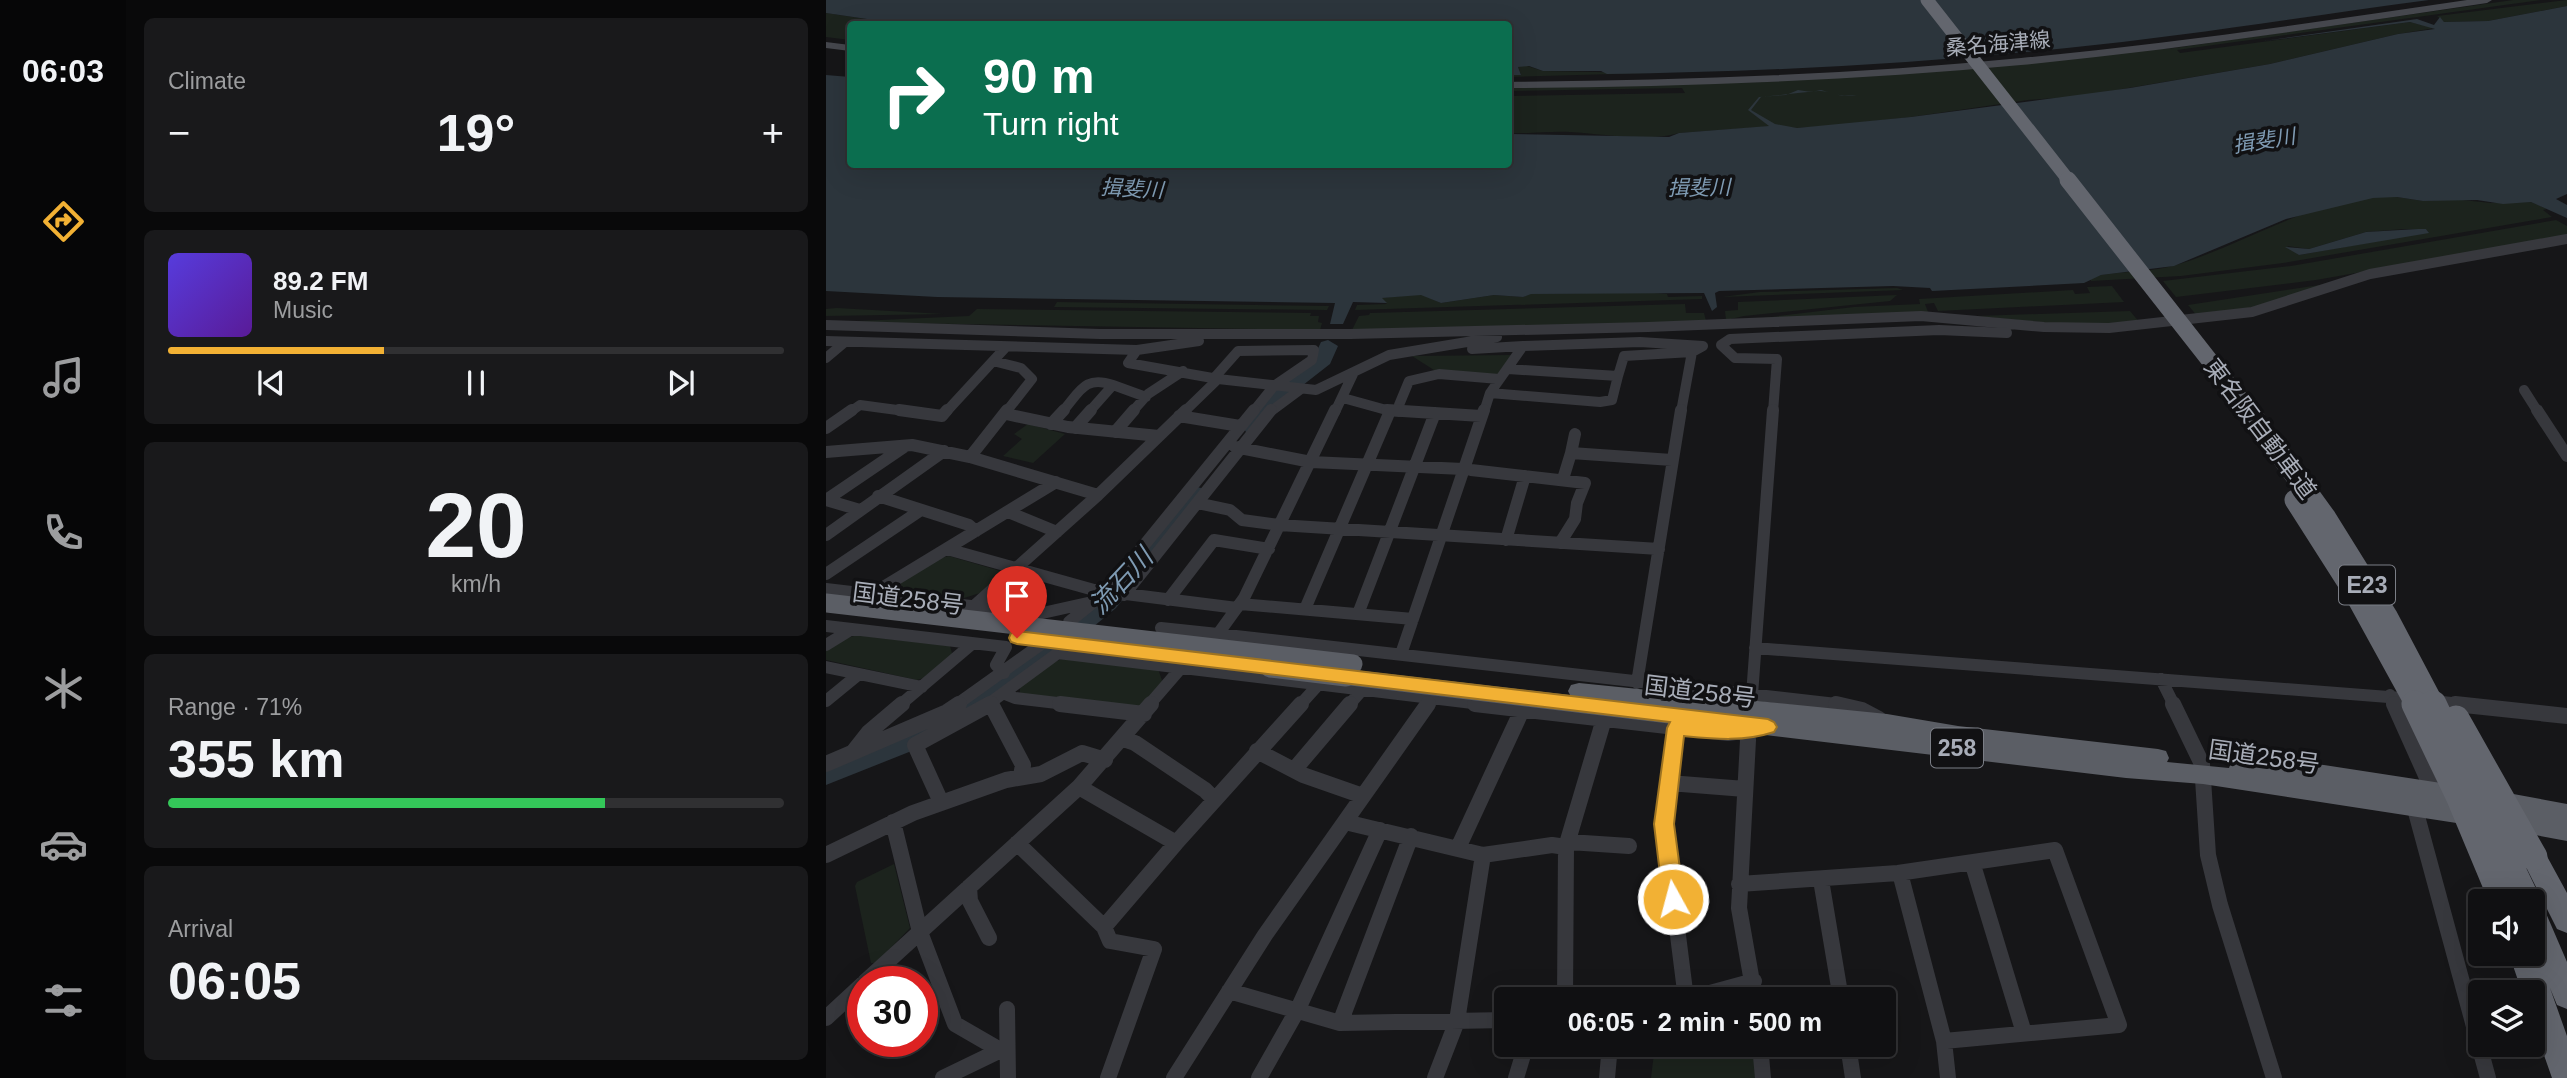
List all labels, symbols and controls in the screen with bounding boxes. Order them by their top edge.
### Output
street label: 桑名海津線 [1945,27,2051,60]
icon: right [868,49,959,140]
text: 90 m [983,49,1095,103]
text: 06:03 [22,53,104,89]
text: Climate [168,68,246,94]
text: 19° [437,104,515,162]
text: Turn right [983,106,1119,142]
text: − [168,112,190,154]
text: + [762,112,784,154]
water label: 揖斐川 [2231,124,2299,157]
water label: 揖斐川 [1100,175,1166,202]
water label: 揖斐川 [1667,175,1733,200]
icon: directions [39,197,88,246]
text: 89.2 FM [273,266,368,296]
text: Music [273,297,333,323]
icon: music [39,353,88,402]
street label: 東名阪自動車道 [2199,353,2322,504]
icon: previous [252,364,290,402]
icon: pause [457,364,495,402]
icon: next [662,364,700,402]
text: 20 [425,475,527,576]
icon: phone [39,508,88,557]
water label: 流石川 [1083,540,1161,620]
pin [987,566,1047,638]
road number: E23 [2339,566,2395,604]
text: km/h [451,571,501,597]
icon: arrive [998,577,1036,615]
street label: 国道258号 [851,578,965,619]
icon: climate [39,664,88,713]
street label: 国道258号 [1643,671,1757,712]
text: Range · 71% [168,694,302,720]
road number: 258 [1931,728,1983,768]
text: 355 km [168,730,344,788]
street label: 国道258号 [2207,735,2321,778]
icon: car [39,820,88,869]
position arrow [1636,862,1710,936]
map controls [2468,889,2545,1057]
button: sound [2468,889,2545,966]
text: Arrival [168,916,233,942]
text: 06:05 [168,952,301,1010]
speed limit sign: 30 [847,966,938,1057]
icon: filters [39,976,88,1025]
button: layers [2468,980,2545,1057]
text: 06:05 · 2 min · 500 m [1568,1007,1822,1037]

